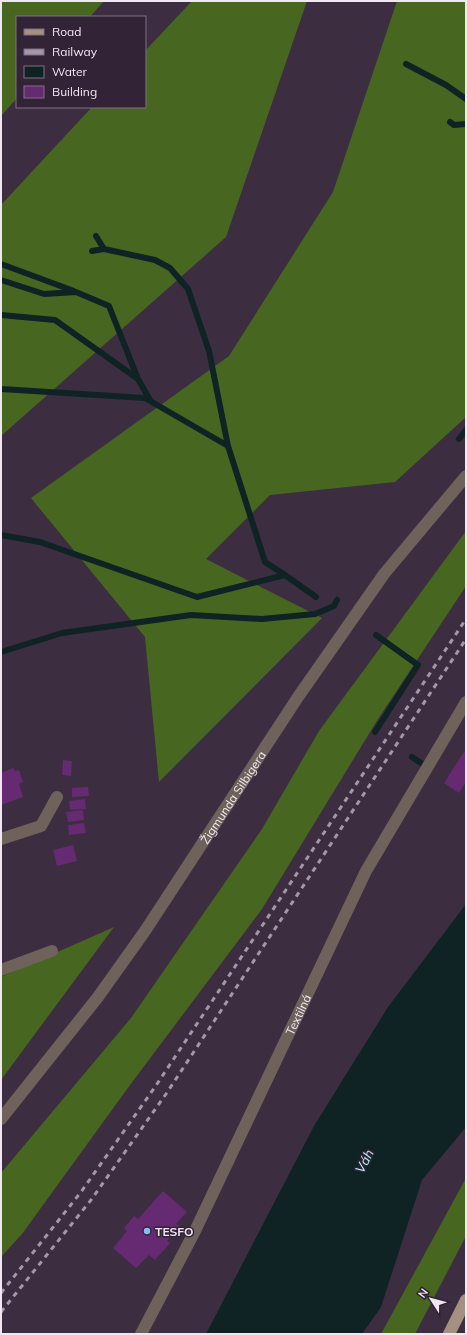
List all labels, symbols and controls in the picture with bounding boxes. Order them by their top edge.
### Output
legend [16,16,146,108]
text: Road [52,24,81,39]
text: Railway [52,44,98,59]
text: Water [52,64,88,79]
text: Building [52,84,97,99]
street label: Žigmunda Silbigera [197,748,268,846]
street label: Textilná [282,992,314,1037]
water label: Váh [351,1146,377,1176]
place label: TESFO [155,1224,193,1239]
marker: TESFO [142,1226,152,1236]
north arrow [411,1279,451,1319]
text: N [415,1286,431,1301]

